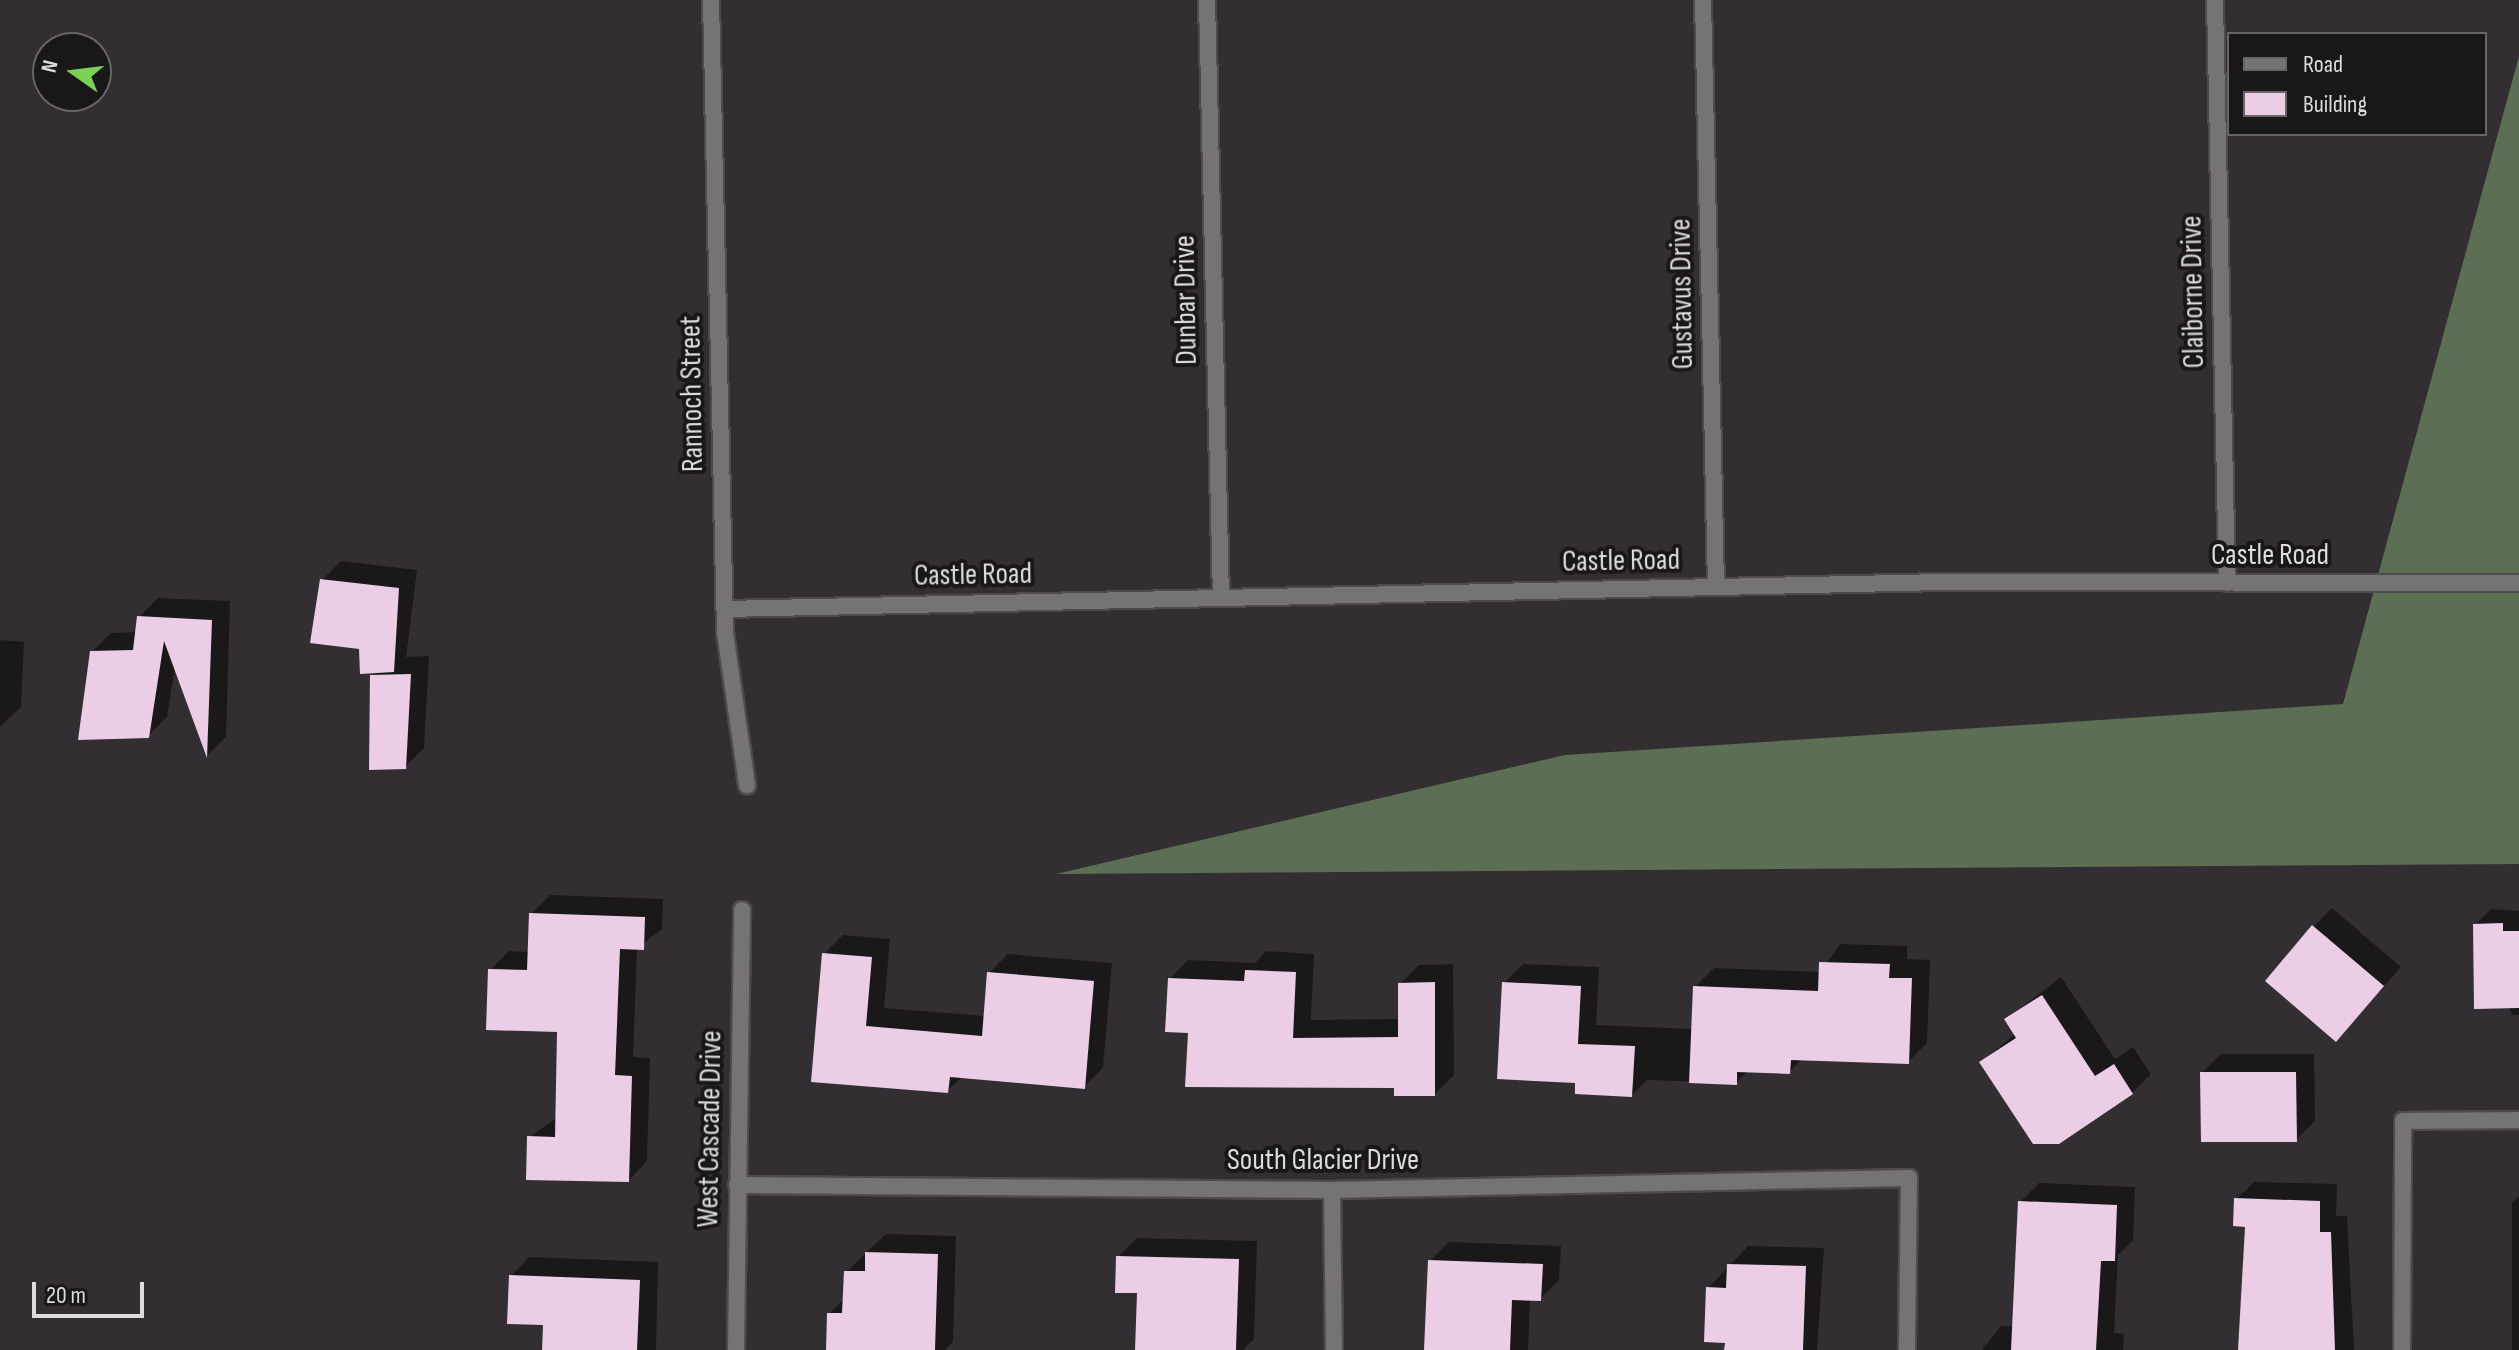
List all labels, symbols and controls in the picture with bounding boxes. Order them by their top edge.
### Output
north arrow [32,32,112,112]
legend [2227,32,2487,136]
text: Road [2303,50,2343,79]
text: N [36,58,65,76]
text: Building [2303,90,2367,119]
street label: Claiborne Drive [2174,215,2212,369]
street label: Gustavus Drive [1663,218,1701,370]
street label: Dunbar Drive [1167,235,1205,365]
street label: Rannoch Street [673,316,711,472]
street label: Castle Road [2211,537,2329,573]
street label: Castle Road [1562,542,1680,580]
street label: Castle Road [914,556,1032,594]
street label: West Cascade Drive [690,1030,730,1228]
street label: South Glacier Drive [1227,1142,1419,1178]
scale bar [36,1266,148,1316]
text: 20 m [46,1281,86,1310]

